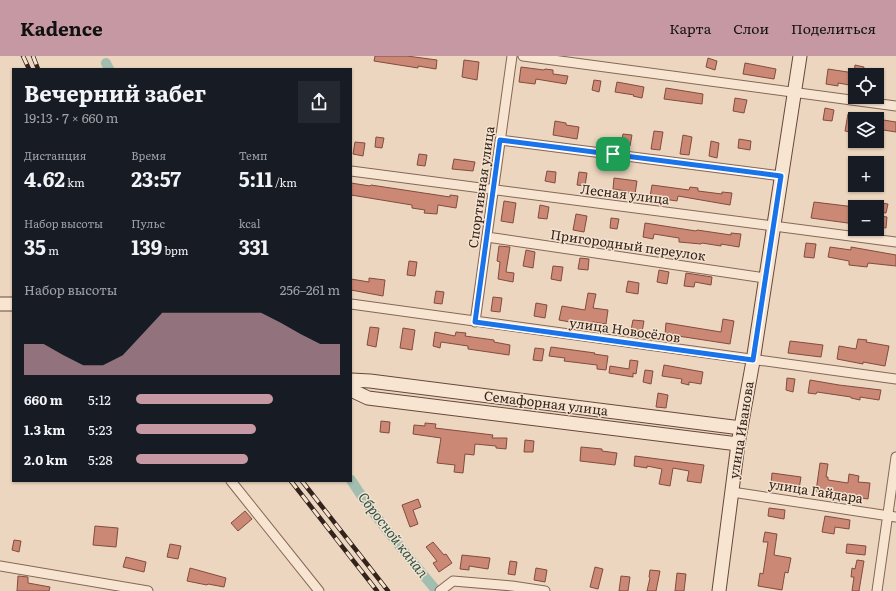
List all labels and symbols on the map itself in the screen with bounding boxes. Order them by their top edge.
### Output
street label: Спортивная улица [463,125,498,249]
pin [596,137,630,171]
street label: Лесная улица [580,179,671,208]
street label: Пригородный переулок [549,224,707,265]
street label: улица Новосёлов [568,312,682,347]
street label: улица Иванова [723,380,758,480]
street label: Семафорная улица [483,385,609,420]
street label: улица Гайдара [768,474,865,507]
water label: Сбросной канал [354,487,434,582]

